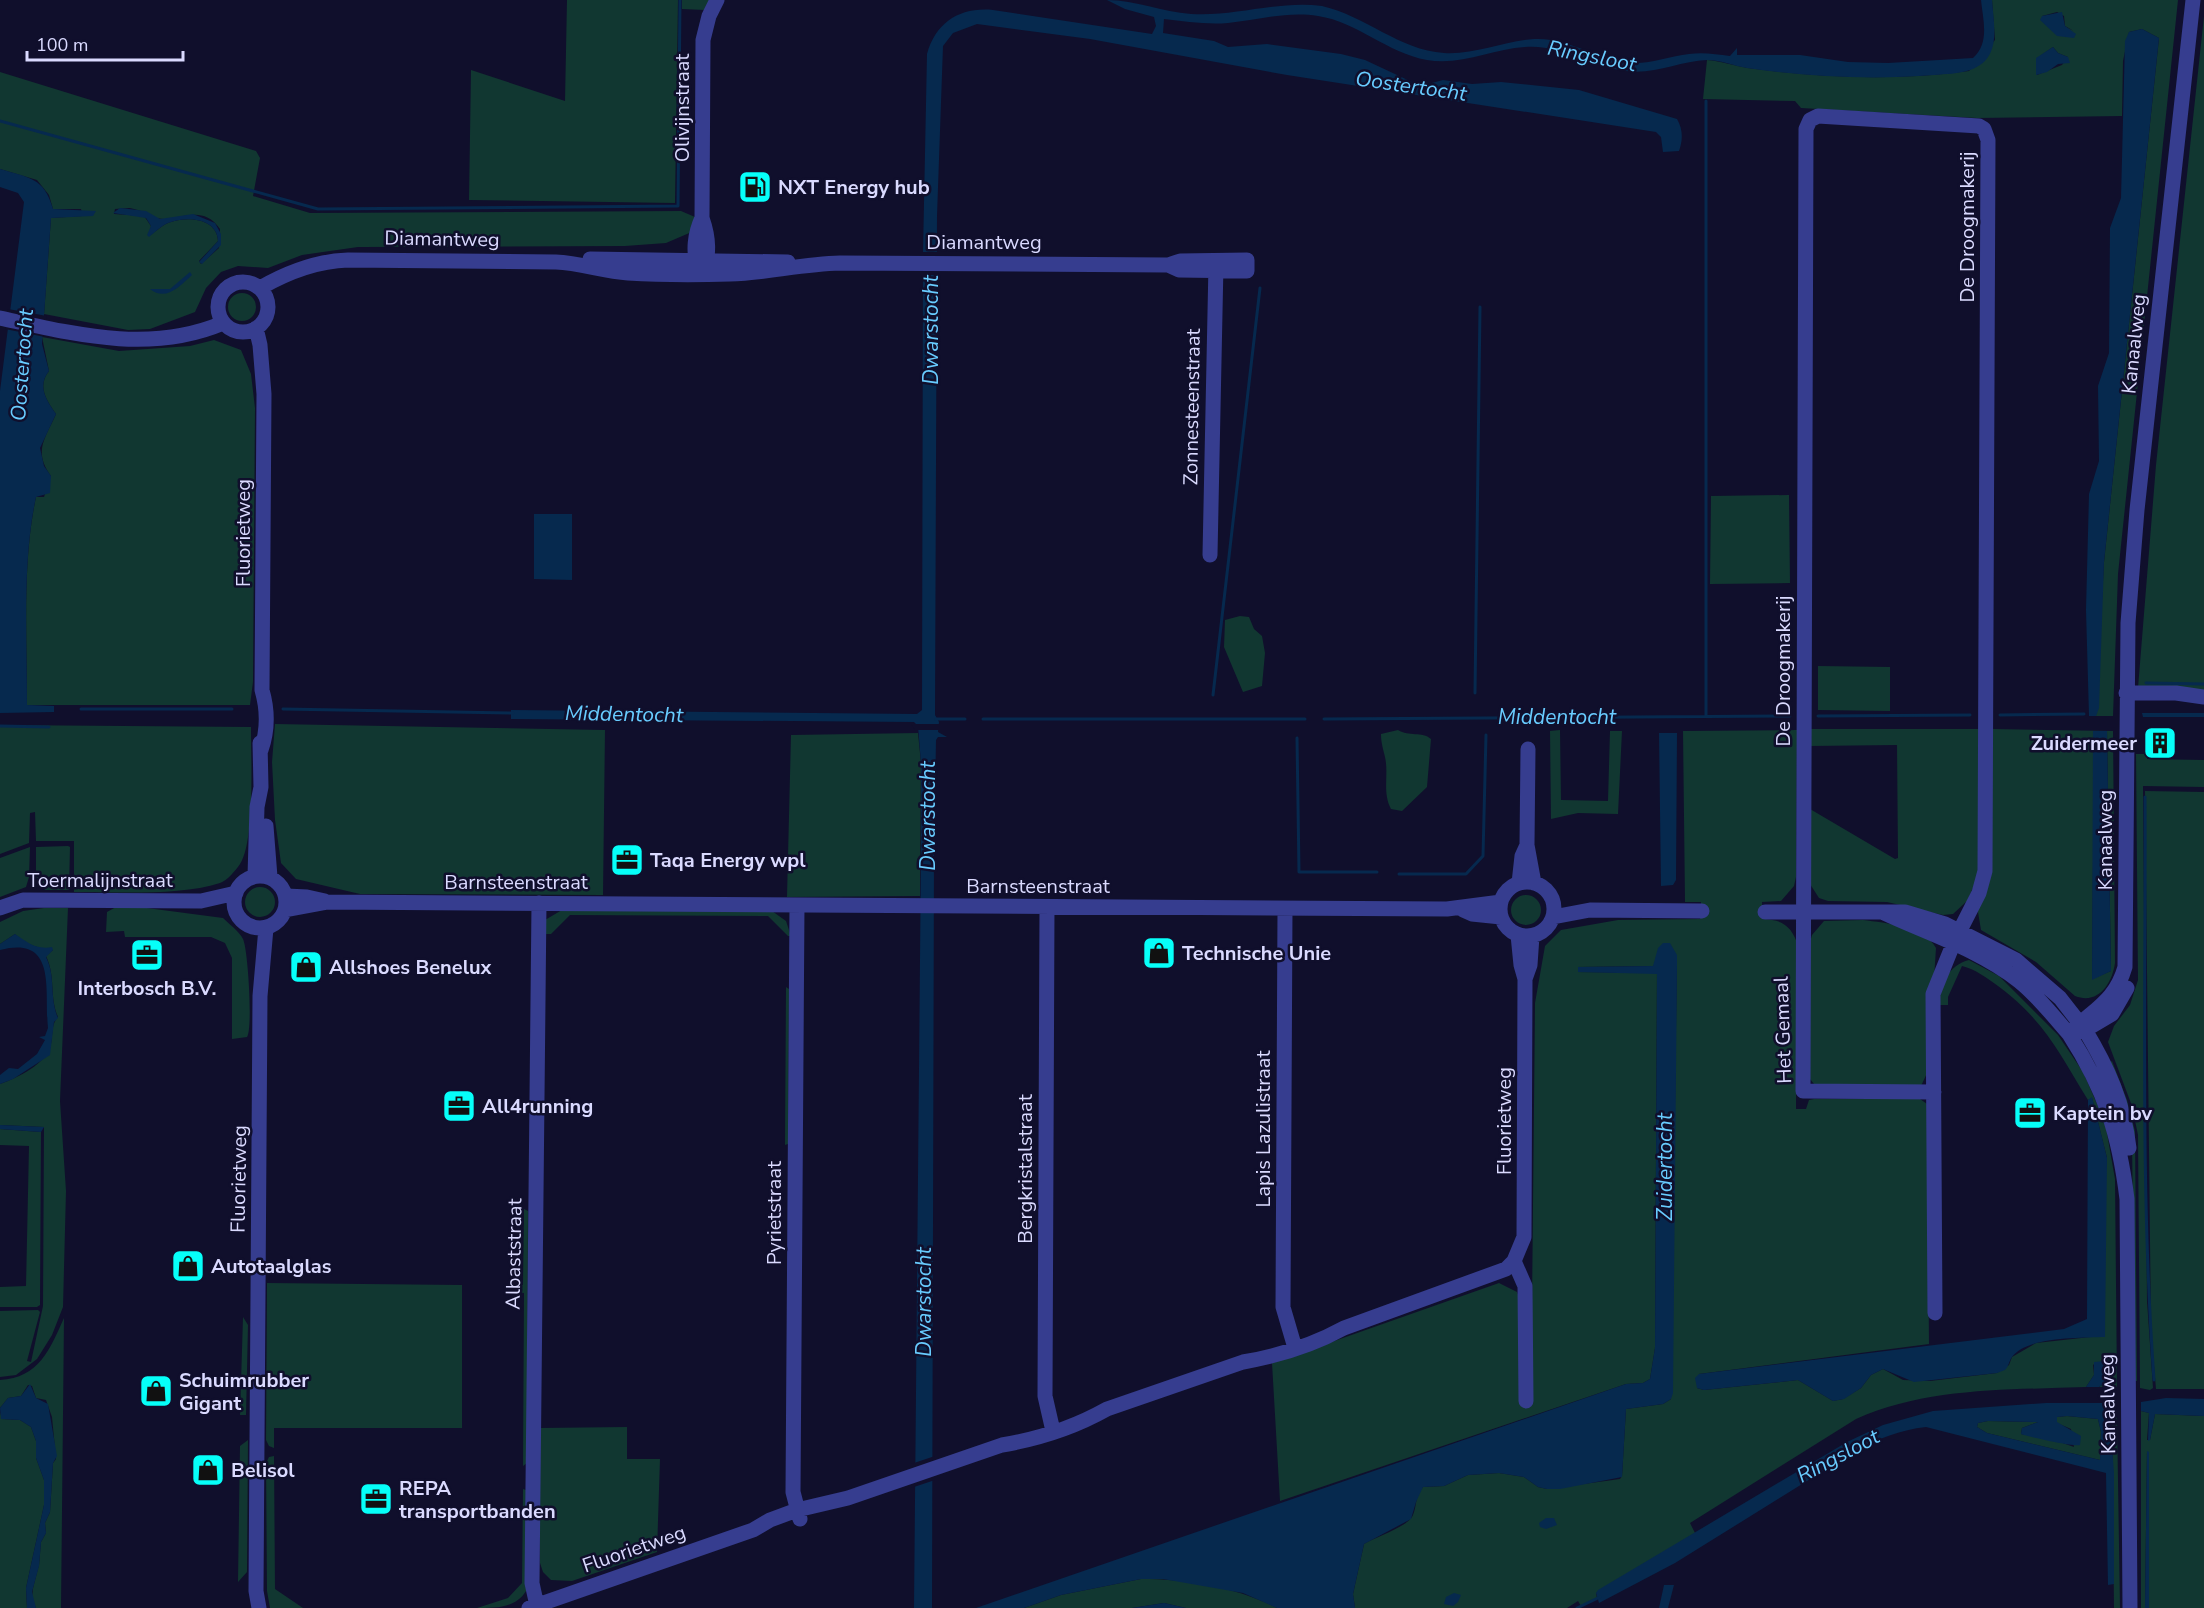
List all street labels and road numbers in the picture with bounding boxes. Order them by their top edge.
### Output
street label: Olivijnstraat [669,53,696,162]
street label: De Droogmakerij [1954,151,1981,303]
street label: Diamantweg [384,224,500,254]
street label: Diamantweg [926,229,1042,256]
street label: Kanaalweg [2115,293,2153,395]
street label: Zonnesteenstraat [1177,327,1207,486]
street label: Fluorietweg [230,479,257,587]
street label: De Droogmakerij [1770,595,1797,747]
street label: Kanaalweg [2092,790,2119,890]
street label: Toermalijnstraat [27,867,174,894]
street label: Barnsteenstraat [444,869,589,896]
street label: Barnsteenstraat [966,873,1111,900]
street label: Het Gemaal [1768,976,1798,1084]
street label: Lapis Lazulistraat [1250,1050,1277,1207]
street label: Fluorietweg [1491,1067,1518,1175]
street label: Bergkristalstraat [1012,1093,1039,1244]
street label: Fluorietweg [225,1125,253,1233]
street label: Pyrietstraat [761,1160,788,1265]
street label: Albaststraat [500,1197,528,1310]
street label: Kanaalweg [2094,1354,2122,1454]
street label: Fluorietweg [579,1519,689,1579]

